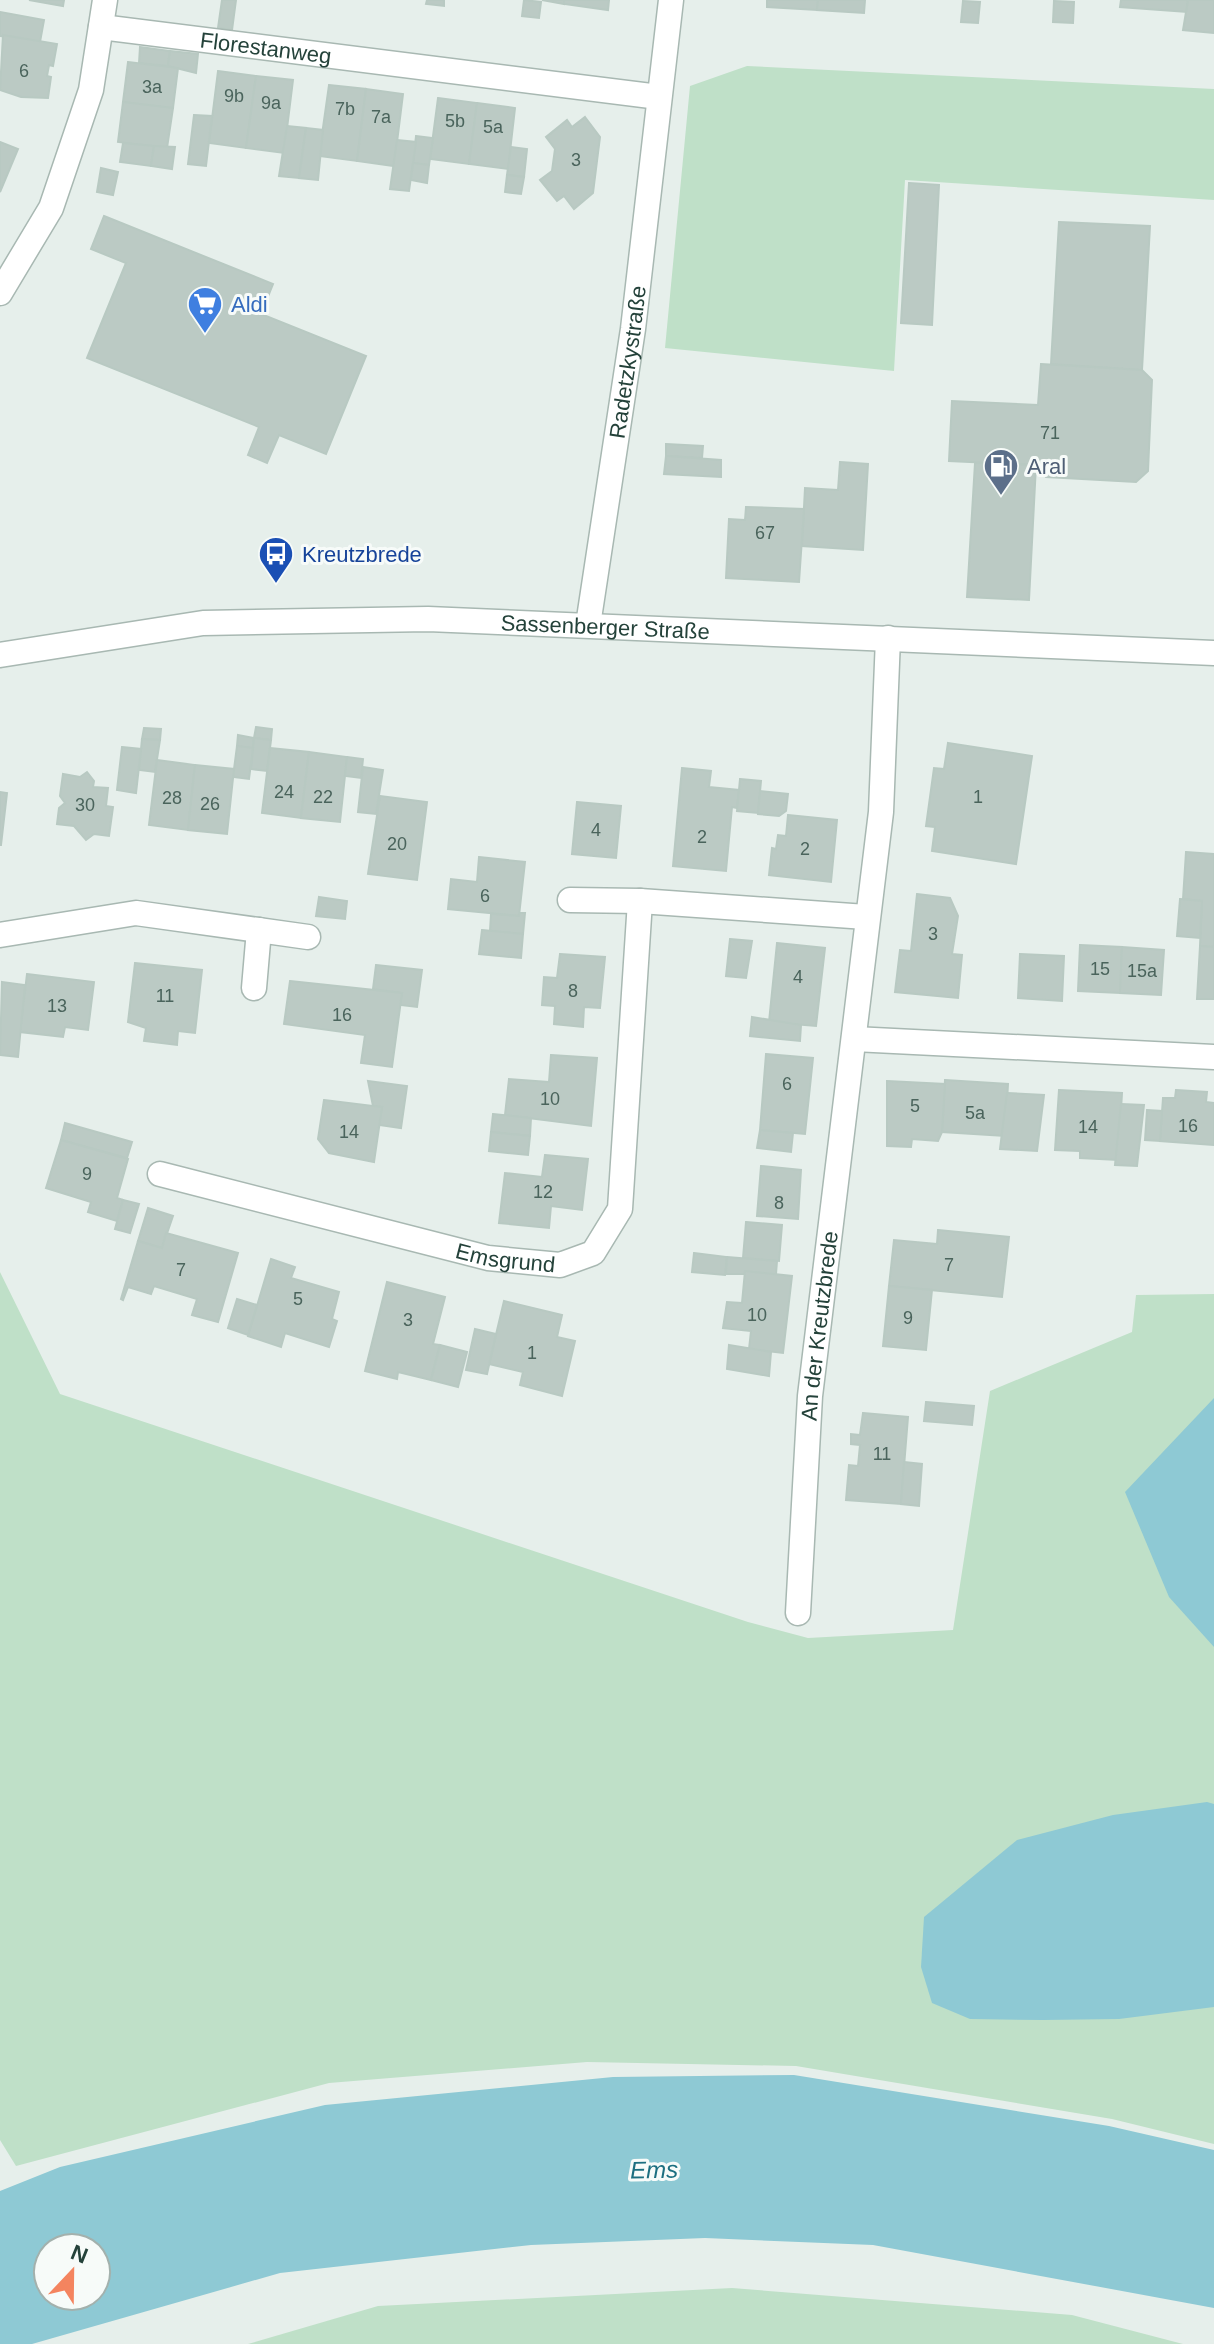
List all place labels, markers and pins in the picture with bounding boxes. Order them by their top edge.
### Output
supermarket icon: Aldi [186,285,224,335]
place label: Aldi [231,292,268,317]
fuel station icon: Aral [982,447,1020,497]
place label: Aral [1027,454,1066,479]
bus stop icon: Kreutzbrede [257,535,295,585]
place label: Kreutzbrede [302,542,422,567]

